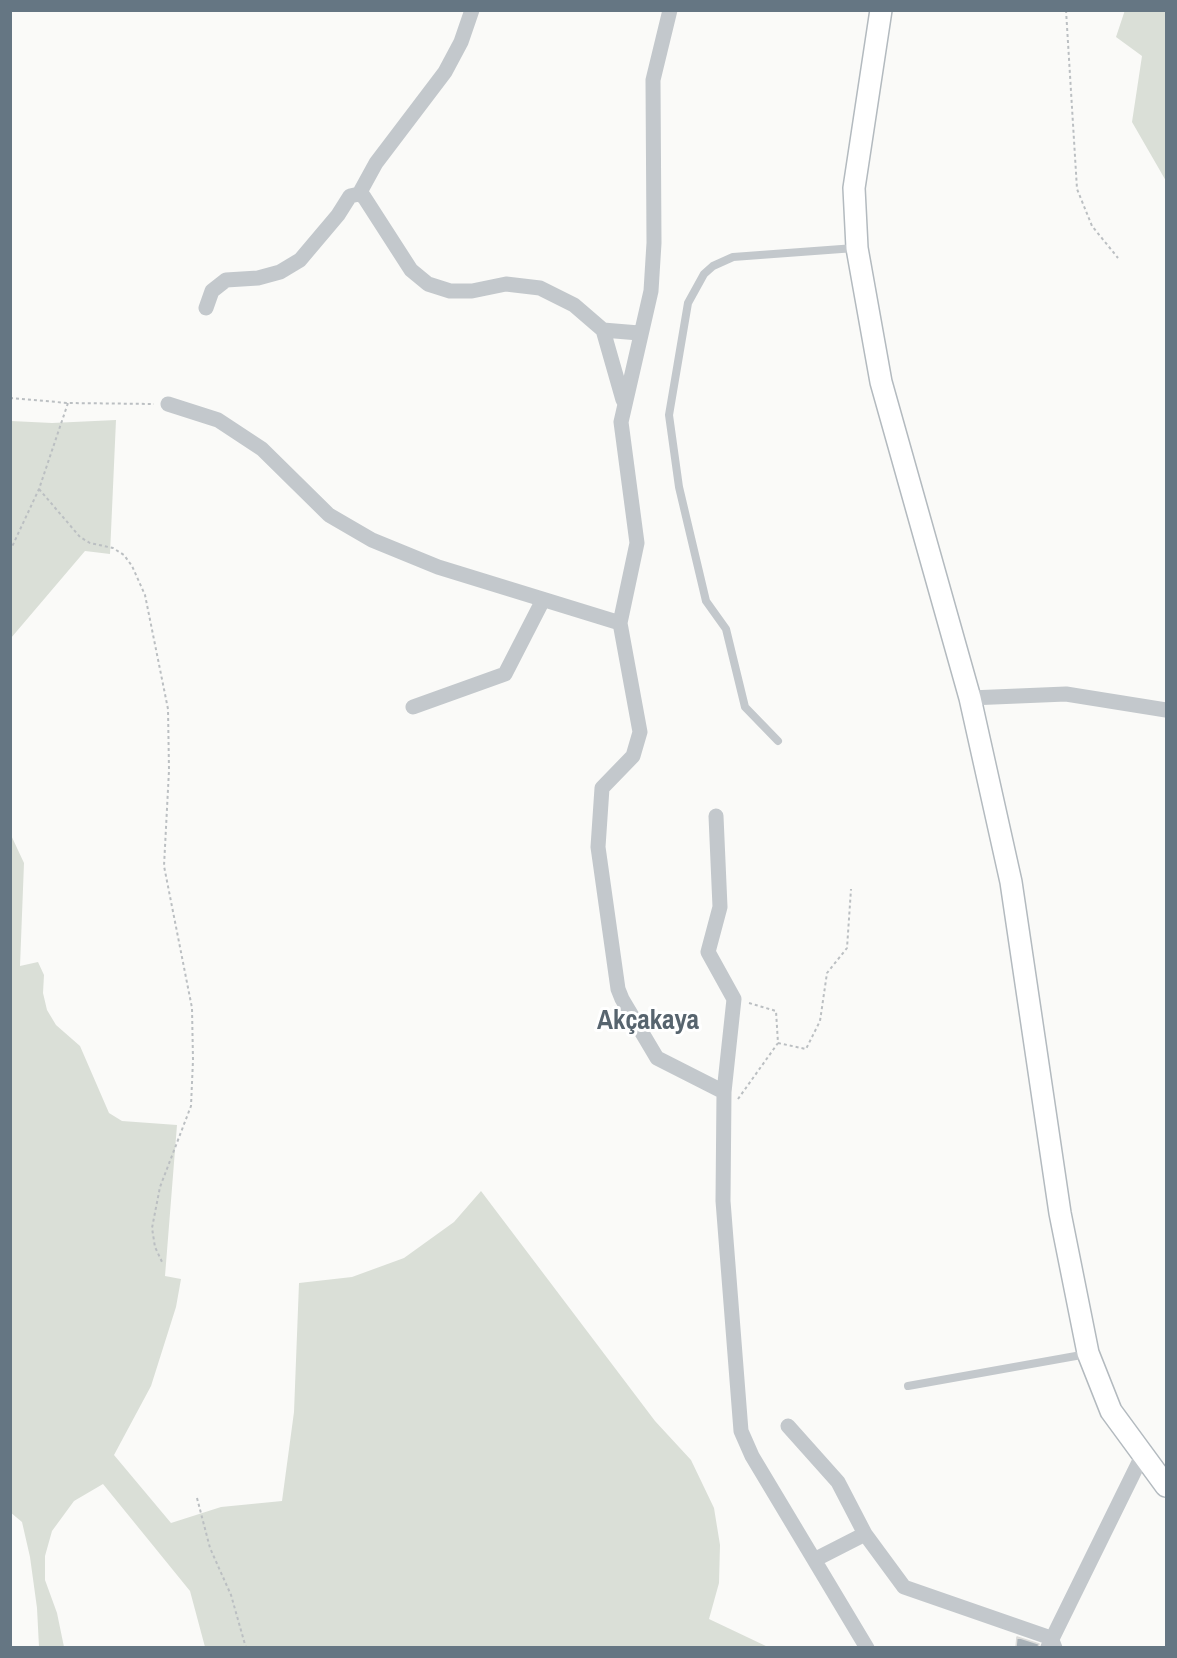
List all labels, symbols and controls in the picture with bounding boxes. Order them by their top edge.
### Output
district label: Akçakaya [597,1006,699,1038]

